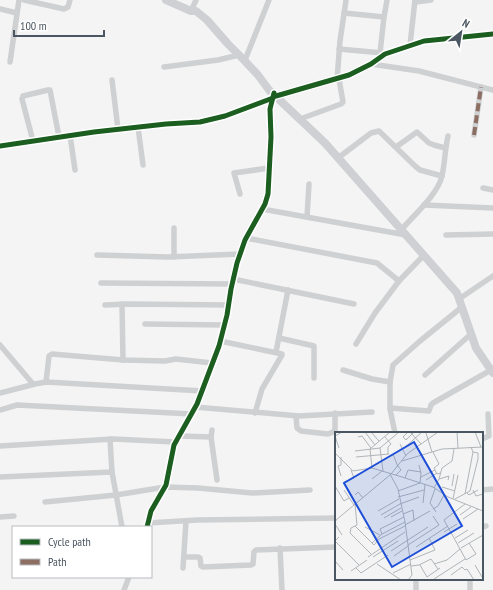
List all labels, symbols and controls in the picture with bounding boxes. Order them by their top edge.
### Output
scale bar [14,12,104,38]
north arrow [441,12,481,52]
text: N [460,16,472,31]
text: 100 m [20,18,47,33]
inset map [335,432,483,580]
legend [12,526,152,578]
text: Cycle path [48,534,91,549]
text: Path [48,554,66,569]

